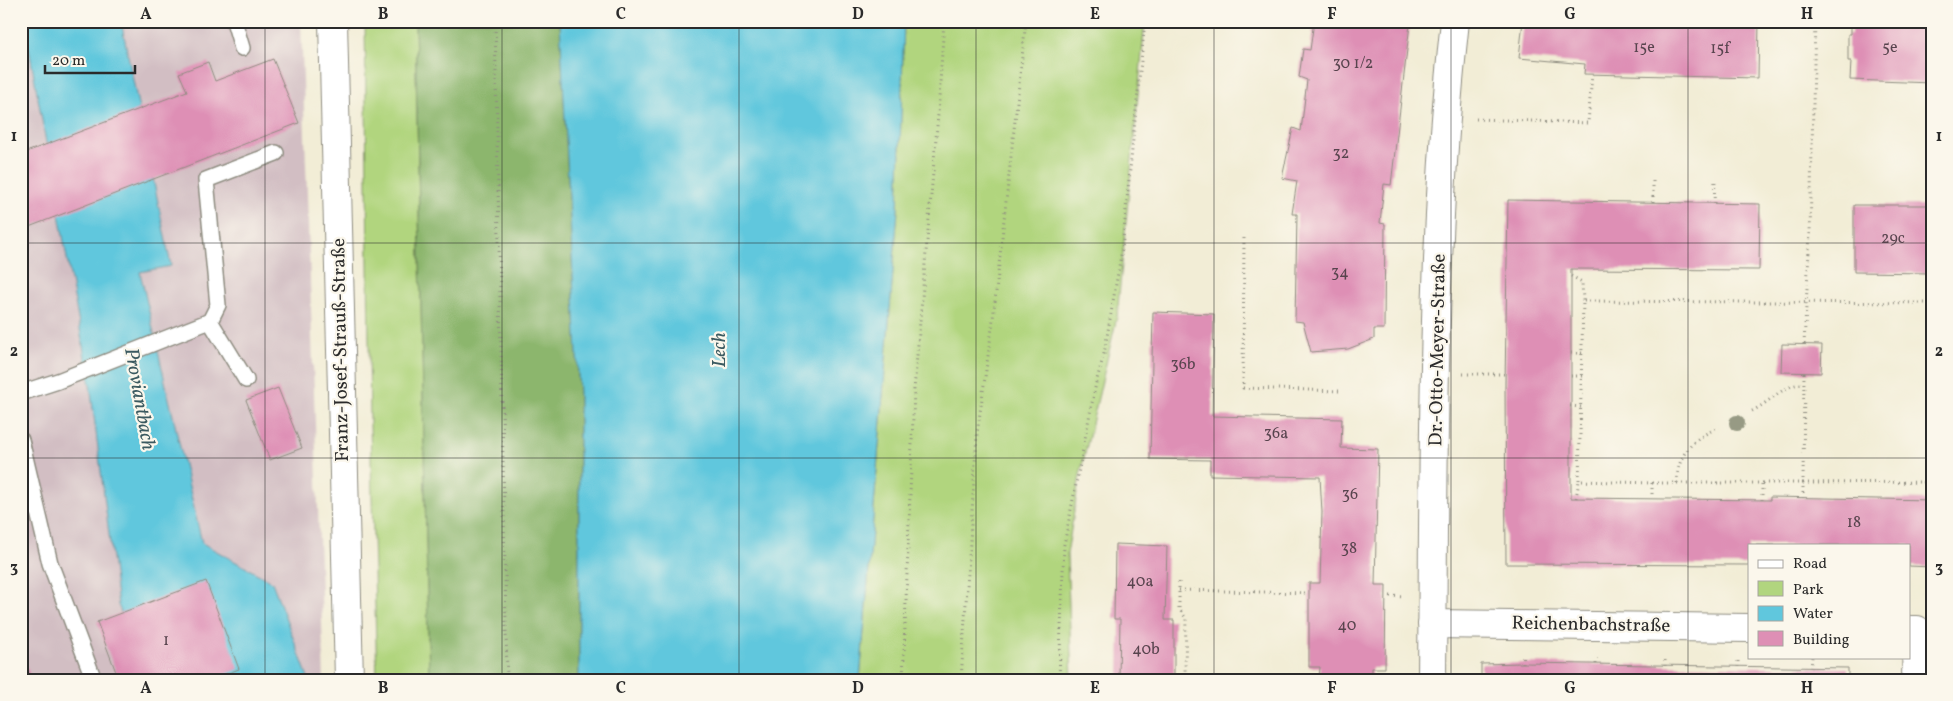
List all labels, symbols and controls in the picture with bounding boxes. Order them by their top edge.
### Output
text: A [140,4,152,26]
text: B [378,4,389,26]
text: C [616,4,626,26]
text: D [852,4,864,26]
text: E [1090,4,1100,26]
text: F [1327,4,1337,26]
text: G [1564,4,1576,26]
text: H [1801,4,1813,26]
house number: 15e [1633,37,1655,59]
house number: 5e [1882,37,1898,59]
house number: 15f [1710,38,1731,60]
scale bar [45,42,135,74]
text: 20 m [52,51,85,72]
house number: 30 1/2 [1333,53,1373,75]
text: 1 [11,126,17,148]
text: 1 [1936,126,1942,148]
house number: 32 [1333,143,1349,165]
house number: 29c [1881,228,1905,250]
street label: Franz-Josef-Strauß-Straße [326,238,356,462]
street label: Dr.-Otto-Meyer-Straße [1423,253,1453,447]
house number: 34 [1331,262,1349,284]
water label: Lech [706,332,734,368]
text: 2 [10,341,18,363]
text: 2 [1935,341,1943,363]
water label: Proviantbach [116,346,162,452]
house number: 36b [1170,354,1196,376]
house number: 36a [1264,423,1288,445]
house number: 36 [1342,484,1358,506]
house number: 18 [1847,512,1861,534]
house number: 38 [1341,538,1357,560]
legend [1748,544,1910,658]
text: Road [1793,554,1827,575]
text: 3 [10,557,18,579]
text: 3 [1935,557,1943,579]
house number: 40a [1127,571,1153,593]
text: Park [1793,580,1824,601]
text: Water [1793,604,1833,625]
street label: Reichenbachstraße [1511,611,1671,639]
house number: 40 [1338,615,1356,637]
house number: 1 [163,630,169,652]
text: Building [1793,630,1850,651]
house number: 40b [1132,639,1160,661]
text: A [140,678,152,700]
text: B [378,678,389,700]
text: C [616,678,626,700]
text: D [852,678,864,700]
text: E [1090,678,1100,700]
text: F [1327,678,1337,700]
text: G [1564,678,1576,700]
text: H [1801,678,1813,700]

